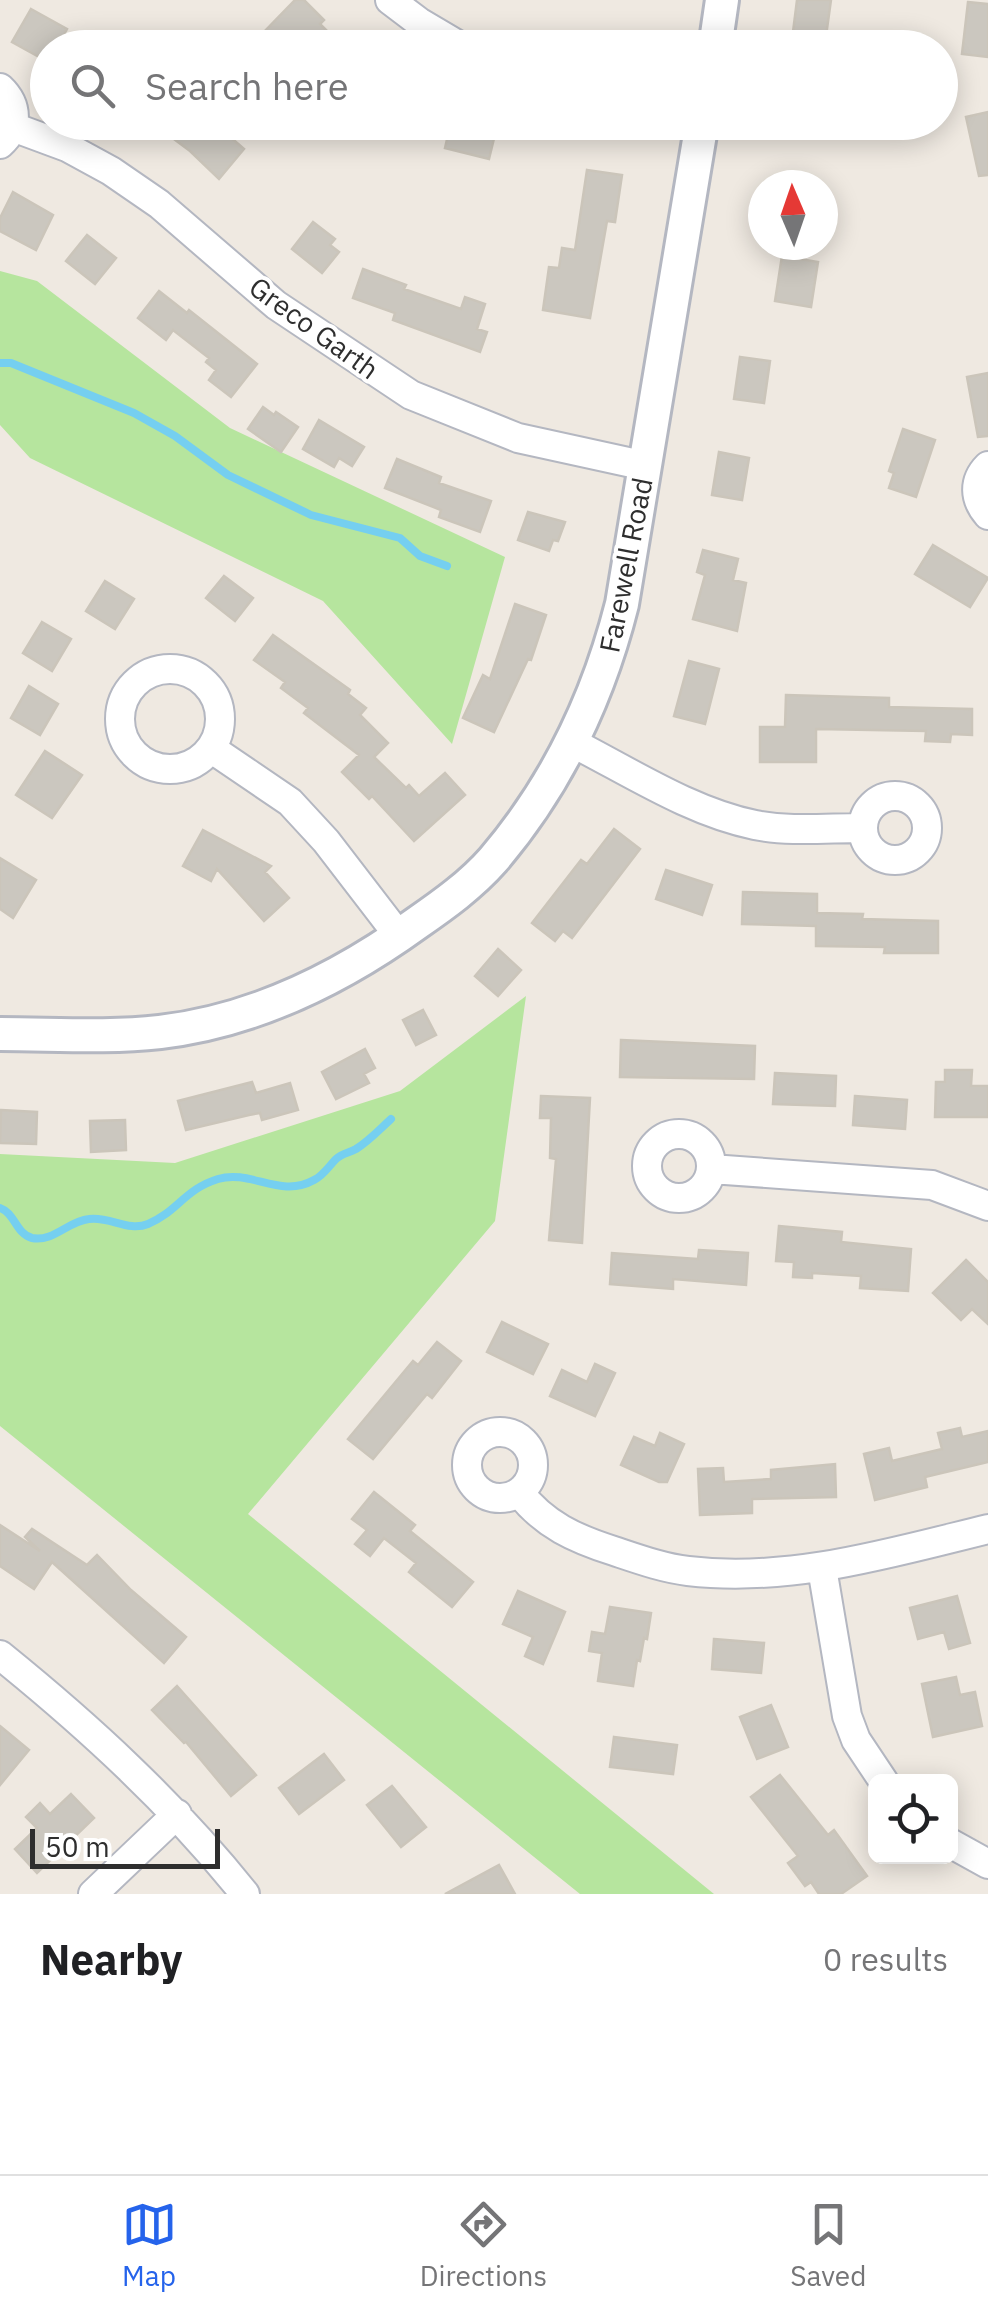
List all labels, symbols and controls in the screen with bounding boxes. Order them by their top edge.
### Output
search box [30,30,958,140]
icon: search [65,58,120,113]
text: Search here [145,61,349,110]
north arrow [748,170,838,260]
street label: Greco Garth [242,268,387,387]
street label: Farewell Road [590,474,661,656]
map controls [868,1774,958,1864]
button: locate [868,1774,958,1864]
scale bar [30,1824,220,1868]
text: 50 m [45,1828,110,1865]
text: Nearby [40,1932,182,1987]
text: 0 results [823,1938,948,1980]
tab: Map [122,2197,177,2294]
tab: Directions [420,2197,547,2294]
tab: Saved [790,2197,866,2294]

